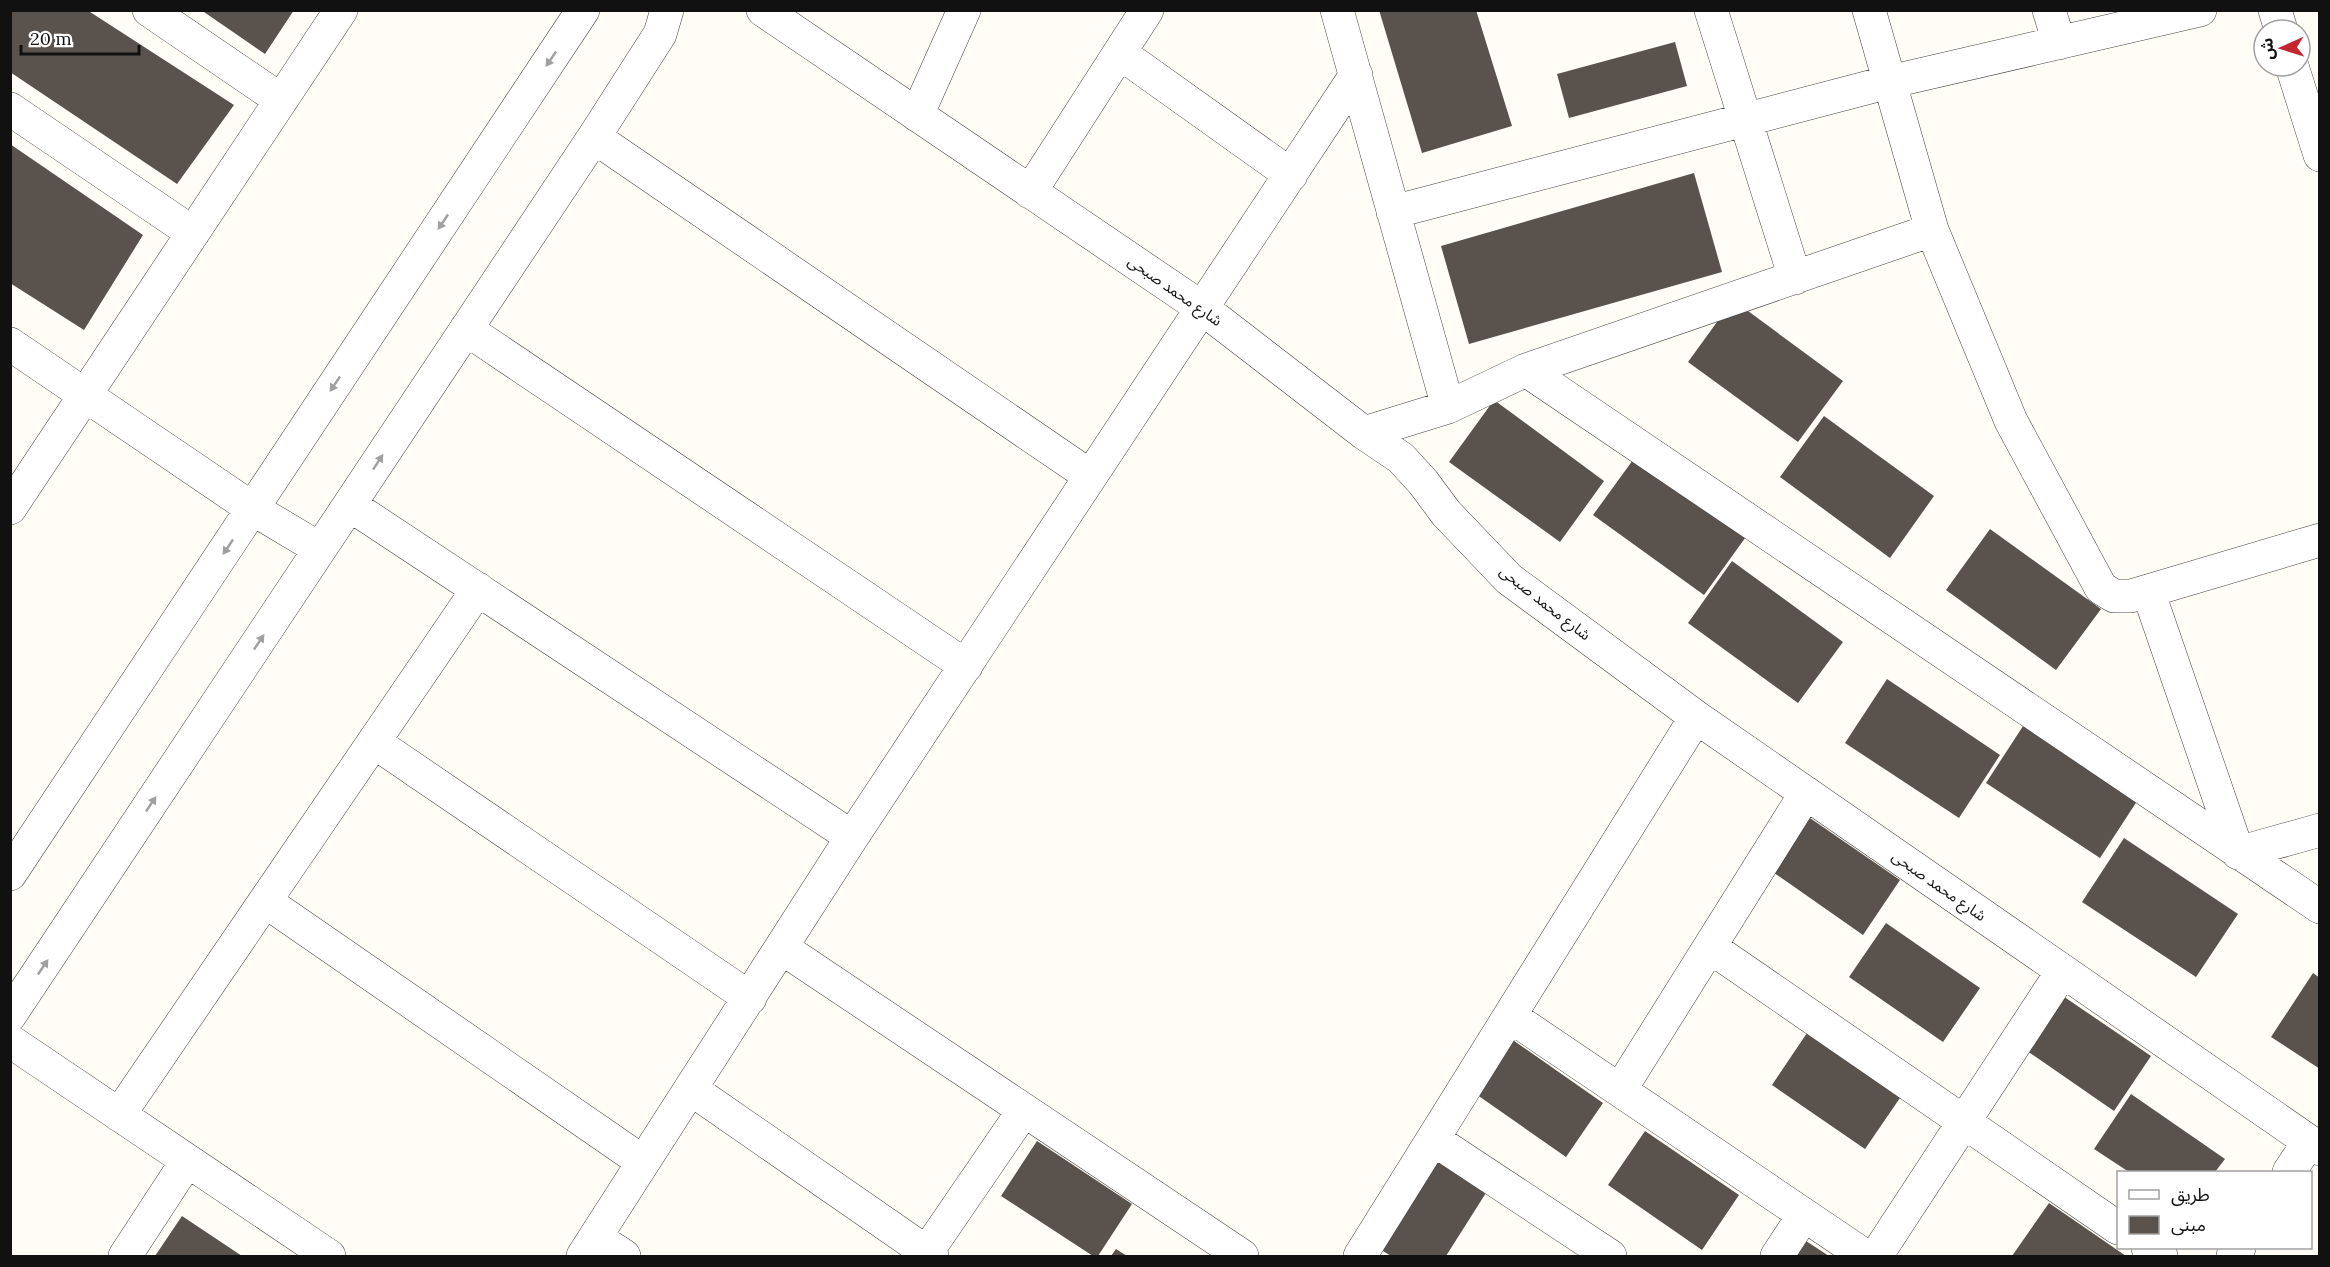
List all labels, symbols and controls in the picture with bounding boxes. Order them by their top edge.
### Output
scale bar [21,18,140,56]
north arrow [2252,18,2312,78]
text: 20 m [30,27,72,50]
text: ش [2256,37,2278,60]
one-way arrow [545,51,557,67]
one-way arrow [438,214,449,230]
street label: شارع محمد صبحى [1123,251,1226,333]
one-way arrow [330,376,341,393]
one-way arrow [372,454,383,470]
one-way arrow [222,539,233,555]
street label: شارع محمد صبحى [1494,561,1595,647]
one-way arrow [253,633,264,650]
one-way arrow [145,796,156,812]
street label: شارع محمد صبحى [1887,846,1990,928]
one-way arrow [37,959,49,975]
legend [2117,1171,2312,1249]
text: طريق [2171,1183,2210,1206]
text: مبنى [2171,1213,2206,1236]

